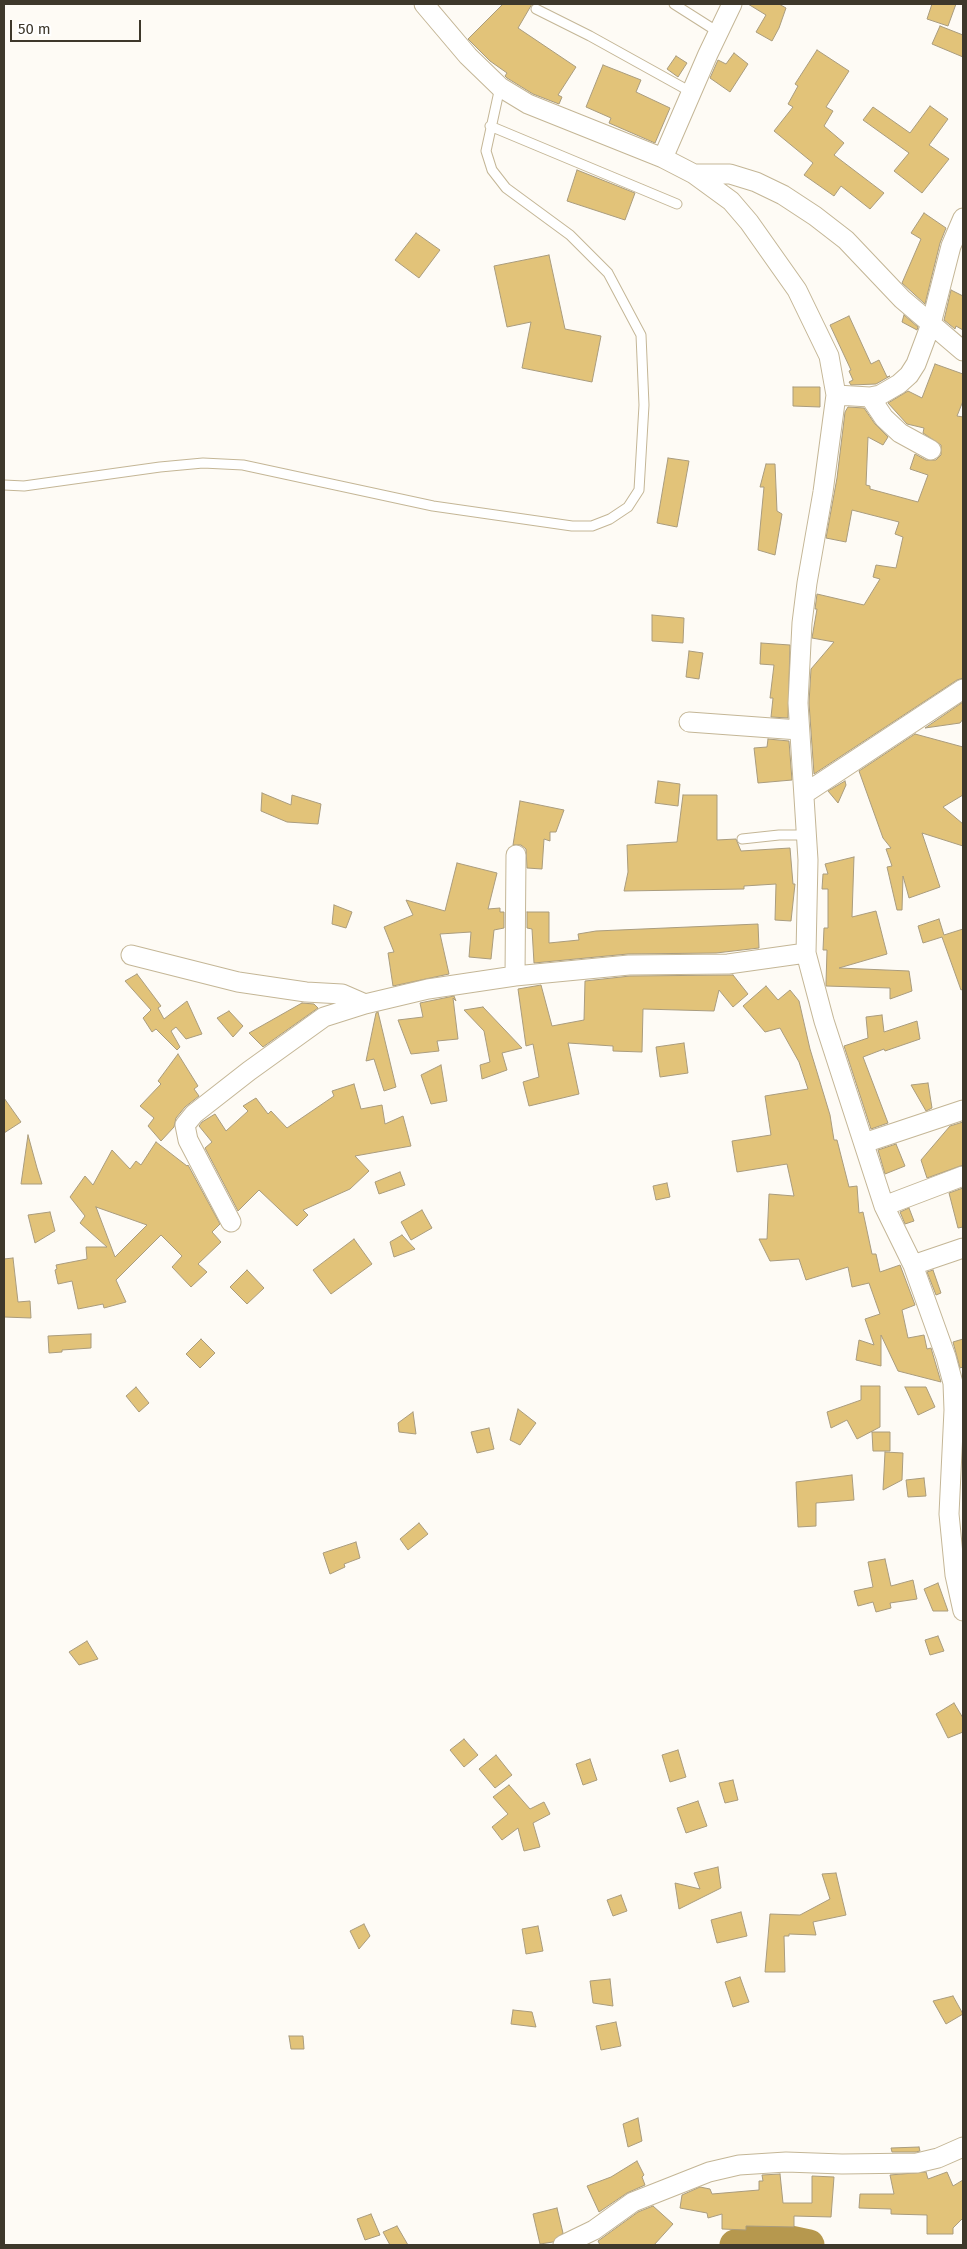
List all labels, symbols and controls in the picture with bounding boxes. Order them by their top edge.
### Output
scale bar [12,10,144,42]
text: 50 m [18,20,51,38]

